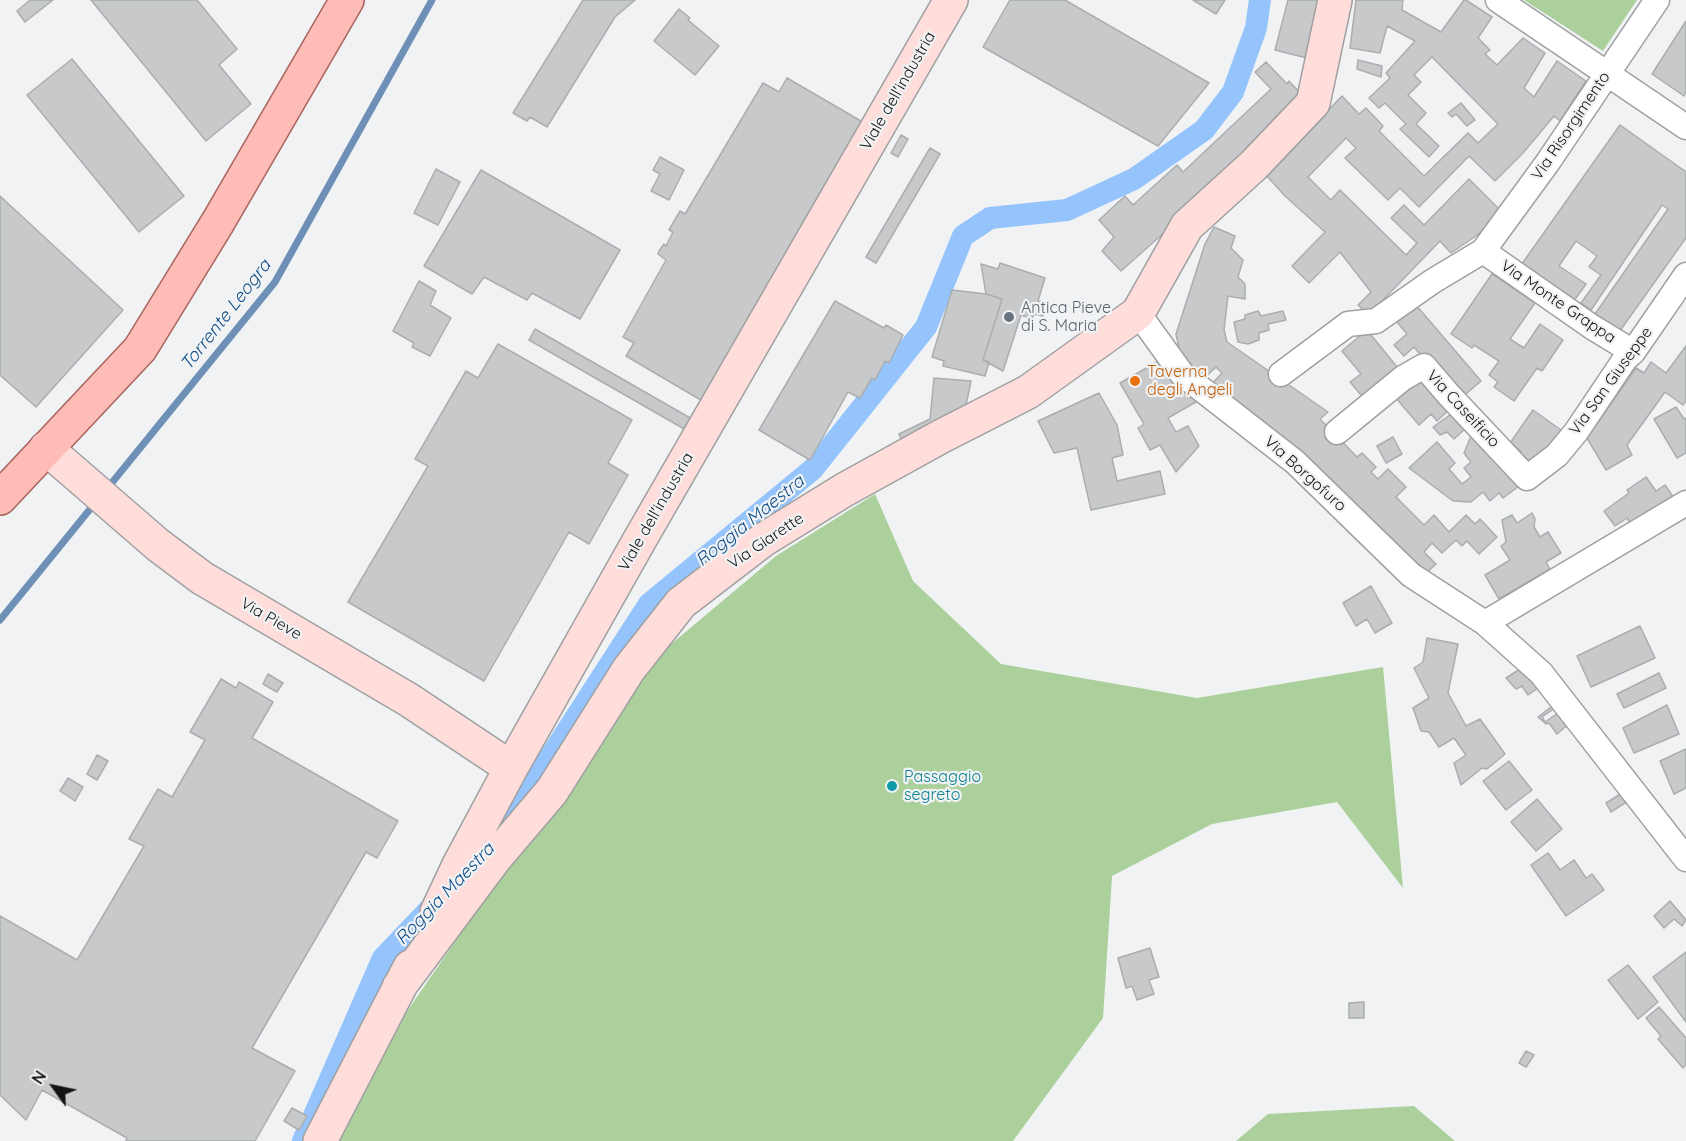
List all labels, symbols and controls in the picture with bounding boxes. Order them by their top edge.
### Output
street label: Viale dell'industria [856,28,940,154]
street label: Via Risorgimento [1528,68,1614,184]
water label: Torrente Leogra [176,255,276,375]
street label: Via Monte Grappa [1497,256,1619,348]
place label: Antica Pieve di S. Maria [1021,298,1111,336]
marker: Antica Pieve di S. Maria [1002,310,1016,324]
street label: Via San Giuseppe [1565,323,1657,439]
place label: Taverna degli Angeli [1147,362,1233,400]
street label: Via Caseificio [1422,366,1504,452]
marker: Taverna degli Angeli [1128,374,1142,388]
street label: Via Borgofuro [1260,432,1350,516]
street label: Viale dell'industria [614,449,698,575]
water label: Roggia Maestra [691,471,809,571]
street label: Via Giarette [725,509,807,573]
street label: Via Pieve [237,594,305,644]
place label: Passaggio segreto [904,767,981,805]
marker: Passaggio segreto [885,779,899,793]
water label: Roggia Maestra [391,839,499,949]
north arrow [24,1057,84,1117]
text: N [27,1067,50,1088]

